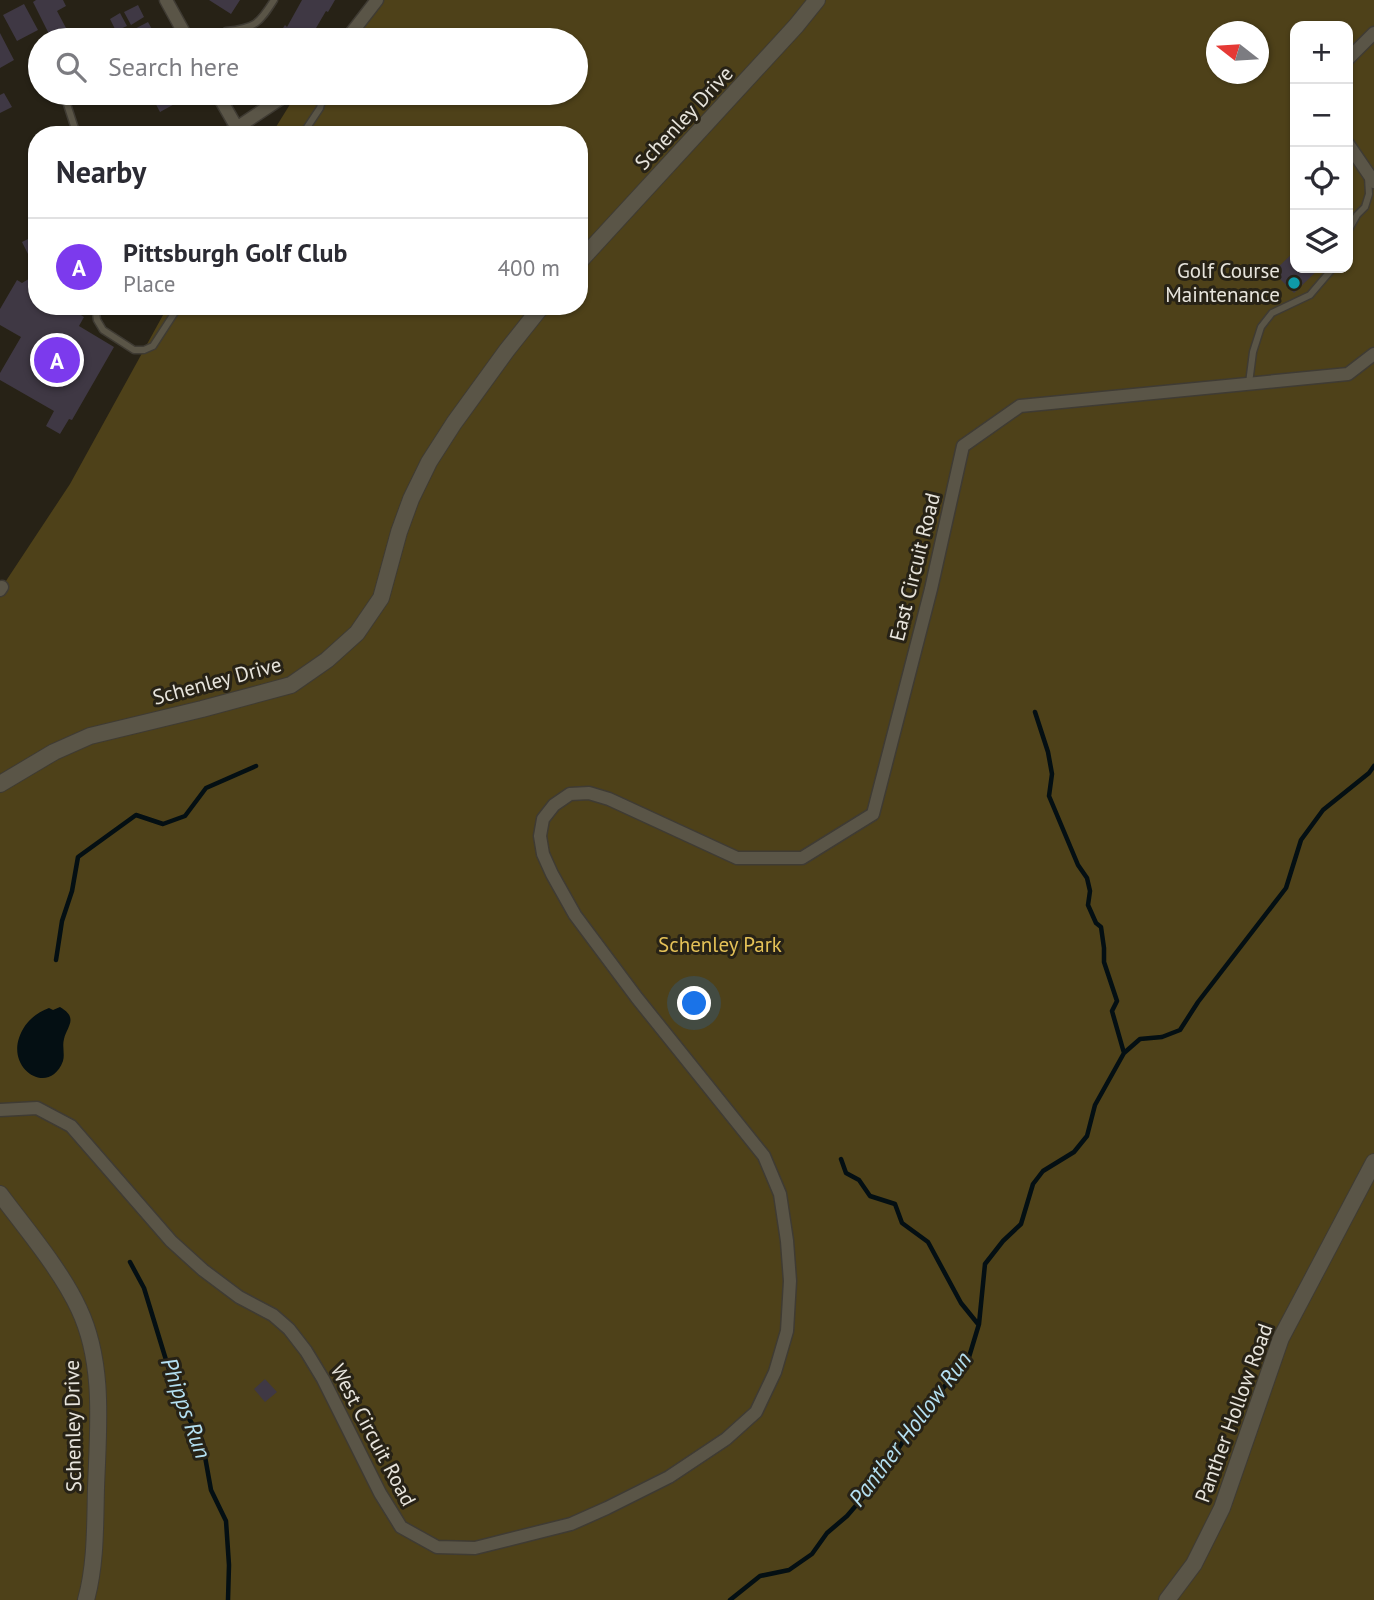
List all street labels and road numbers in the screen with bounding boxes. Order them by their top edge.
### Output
street label: Schenley Drive [629,60,739,175]
street label: East Circuit Road [883,490,946,644]
street label: Schenley Drive [149,650,284,711]
street label: Panther Hollow Road [1189,1320,1278,1506]
street label: West Circuit Road [325,1359,422,1510]
street label: Schenley Drive [58,1360,87,1492]

